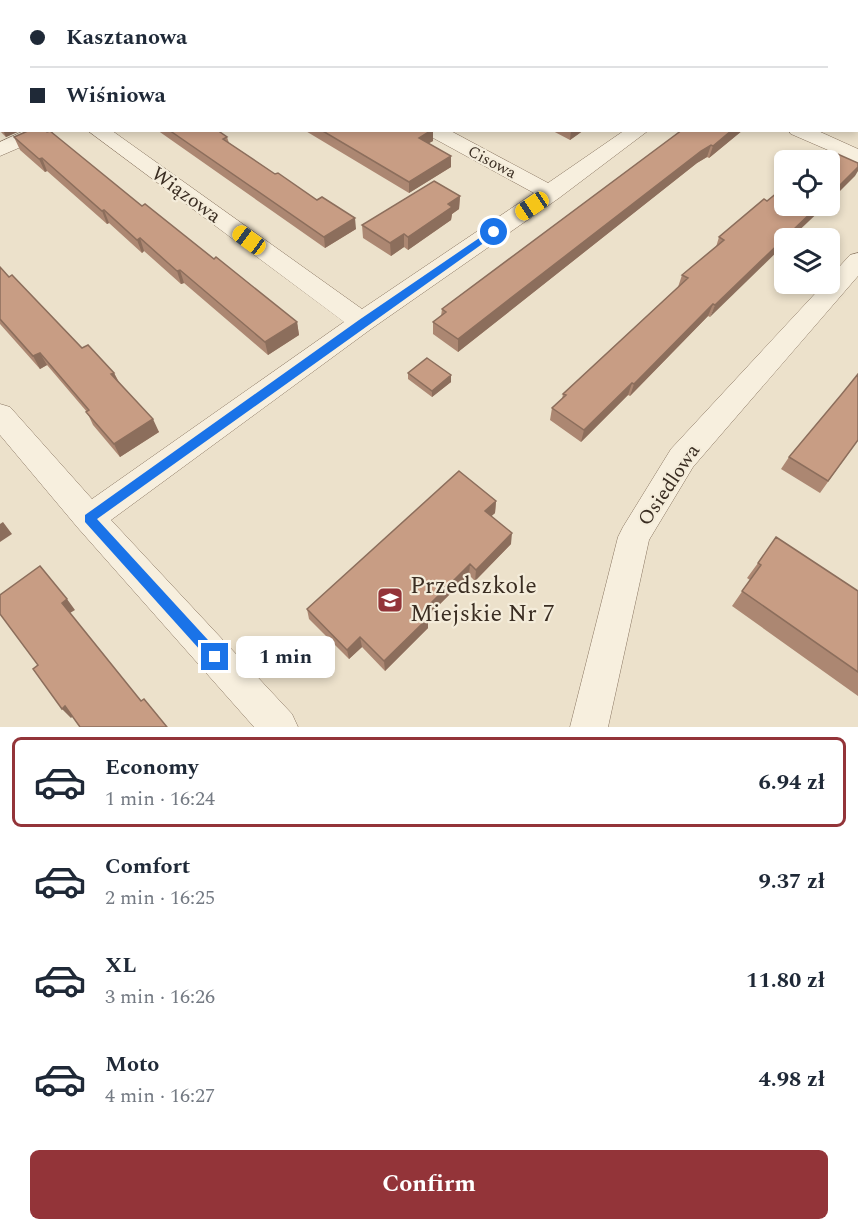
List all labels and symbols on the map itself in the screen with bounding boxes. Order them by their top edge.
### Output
street label: Cisowa [463,139,521,185]
street label: Wiązowa [145,159,227,231]
car [512,188,552,224]
route start [480,218,507,245]
car [229,222,269,258]
street label: Osiedlowa [630,438,708,532]
place label: Przedszkole Miejskie Nr 7 [410,568,555,632]
school or university icon: Przedszkole Miejskie Nr 7 [375,585,405,615]
callout: 1 min [236,636,335,678]
route end [201,643,228,670]

